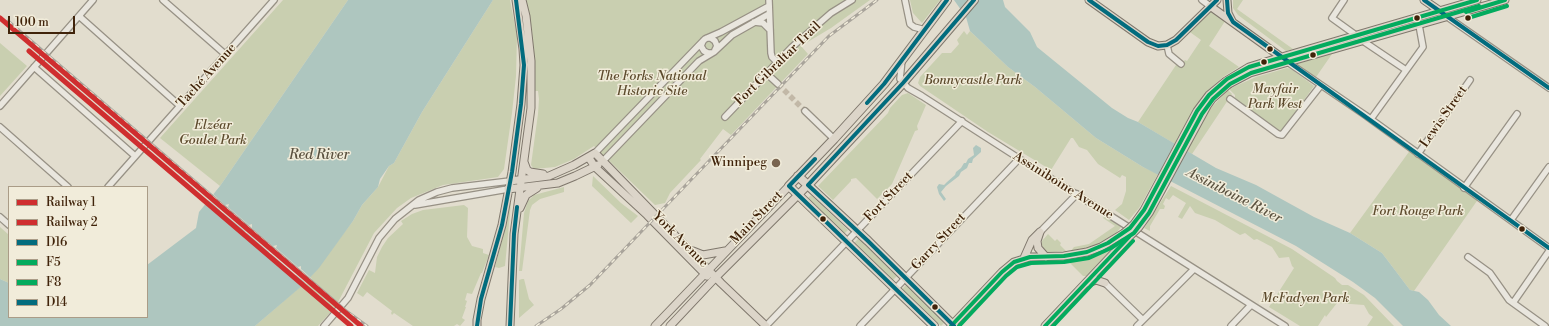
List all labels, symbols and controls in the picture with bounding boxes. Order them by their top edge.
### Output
scale bar [10,8,77,34]
unlabelled marker [1412,13,1422,23]
unlabelled marker [1463,13,1473,23]
text: 100 m [15,15,49,30]
street label: Fort Gibraltar Trail [732,19,824,109]
street label: Taché Avenue [174,41,240,111]
unlabelled marker [1265,44,1275,54]
unlabelled marker [1308,50,1318,60]
unlabelled marker [1259,57,1269,67]
park label: The Forks National Historic Site [597,69,707,100]
park label: Bonnycastle Park [924,73,1022,89]
park label: Mayfair Park West [1248,82,1302,113]
street label: Lewis Street [1417,83,1471,151]
park label: Elzéar Goulet Park [179,118,247,149]
water label: Red River [289,148,349,164]
street label: Assiniboine Avenue [1010,149,1116,223]
place label: Winnipeg [711,155,767,171]
marker: Winnipeg [770,157,782,169]
water label: Assiniboine River [1183,165,1285,227]
street label: Fort Street [861,169,917,225]
legend [8,186,148,318]
street label: Main Street [728,188,786,248]
text: Railway 1 [46,195,96,210]
park label: Fort Rouge Park [1372,204,1464,220]
street label: York Avenue [649,209,711,271]
street label: Garry Street [909,210,969,274]
unlabelled marker [818,214,828,224]
text: Railway 2 [46,215,98,230]
unlabelled marker [1517,224,1527,234]
text: D16 [46,235,67,250]
text: F5 [46,255,61,270]
text: F8 [46,275,61,290]
park label: McFadyen Park [1261,291,1349,307]
text: D14 [46,295,67,310]
unlabelled marker [930,302,940,312]

